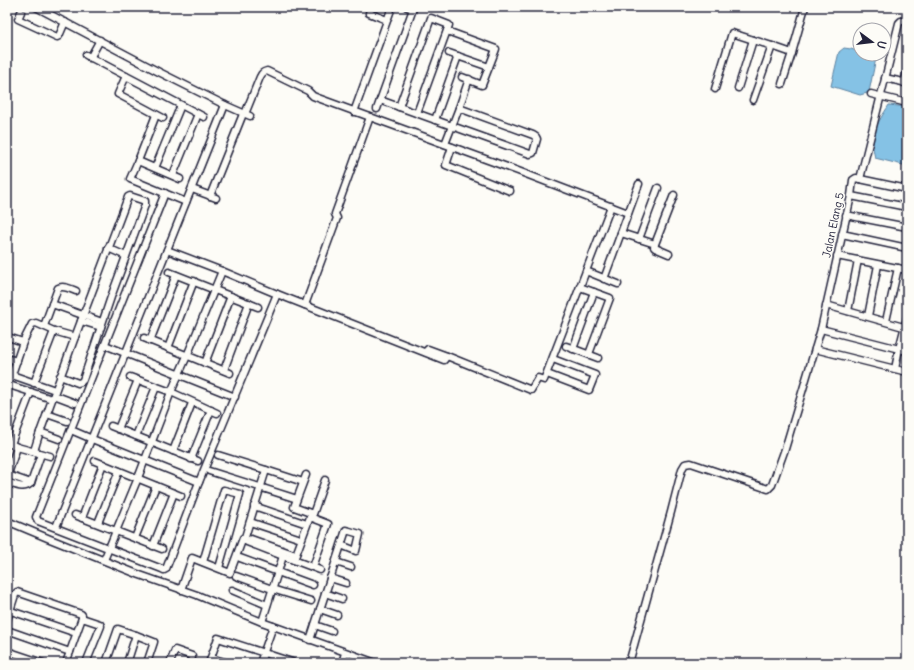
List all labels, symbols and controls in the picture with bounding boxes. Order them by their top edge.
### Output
north arrow [852,22,892,62]
text: U [874,39,889,50]
street label: Jalan Elang 5 [819,191,847,259]

